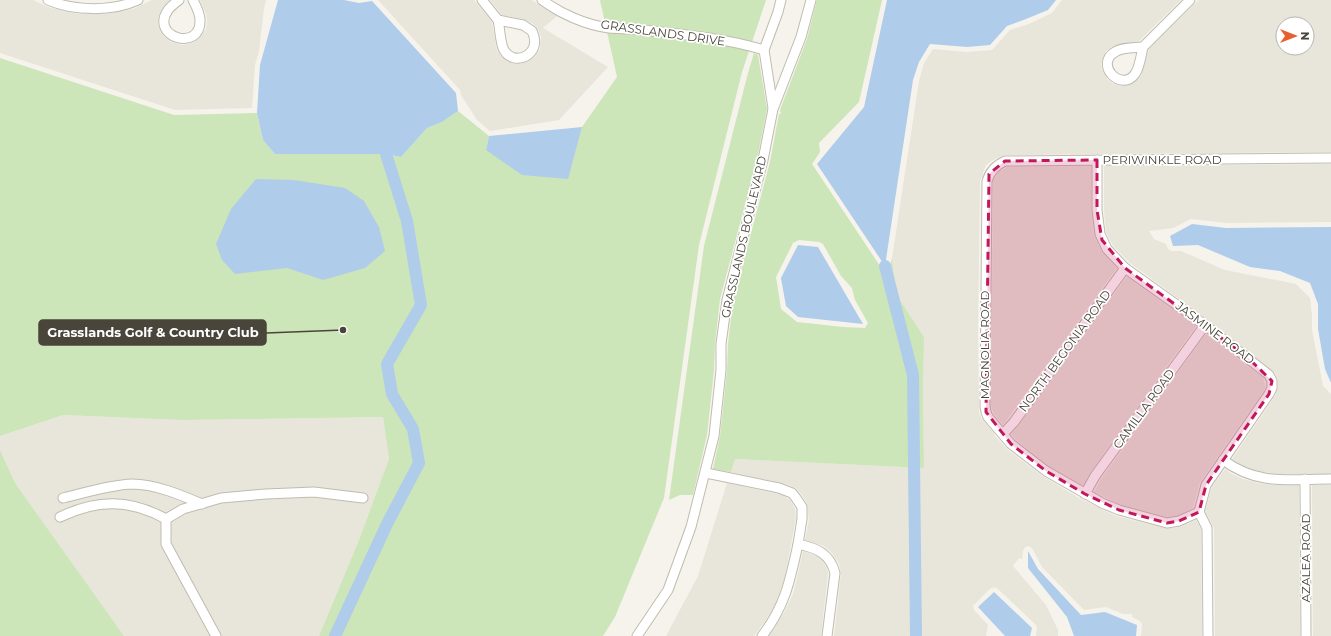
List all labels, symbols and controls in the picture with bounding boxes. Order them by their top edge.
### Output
street label: GRASSLANDS DRIVE [600,16,726,49]
north arrow [1275,16,1315,56]
text: N [1298,32,1312,40]
street label: PERIWINKLE ROAD [1102,152,1222,167]
street label: GRASSLANDS BOULEVARD [718,154,770,319]
street label: NORTH BEGONIA ROAD [1015,287,1114,415]
street label: MAGNOLIA ROAD [977,291,992,399]
street label: JASMINE ROAD [1172,297,1258,367]
callout: Grasslands Golf & Country Club [39,320,266,345]
text: Grasslands Golf & Country Club [47,324,259,340]
street label: CAMILLA ROAD [1110,366,1178,452]
street label: AZALEA ROAD [1298,513,1313,603]

